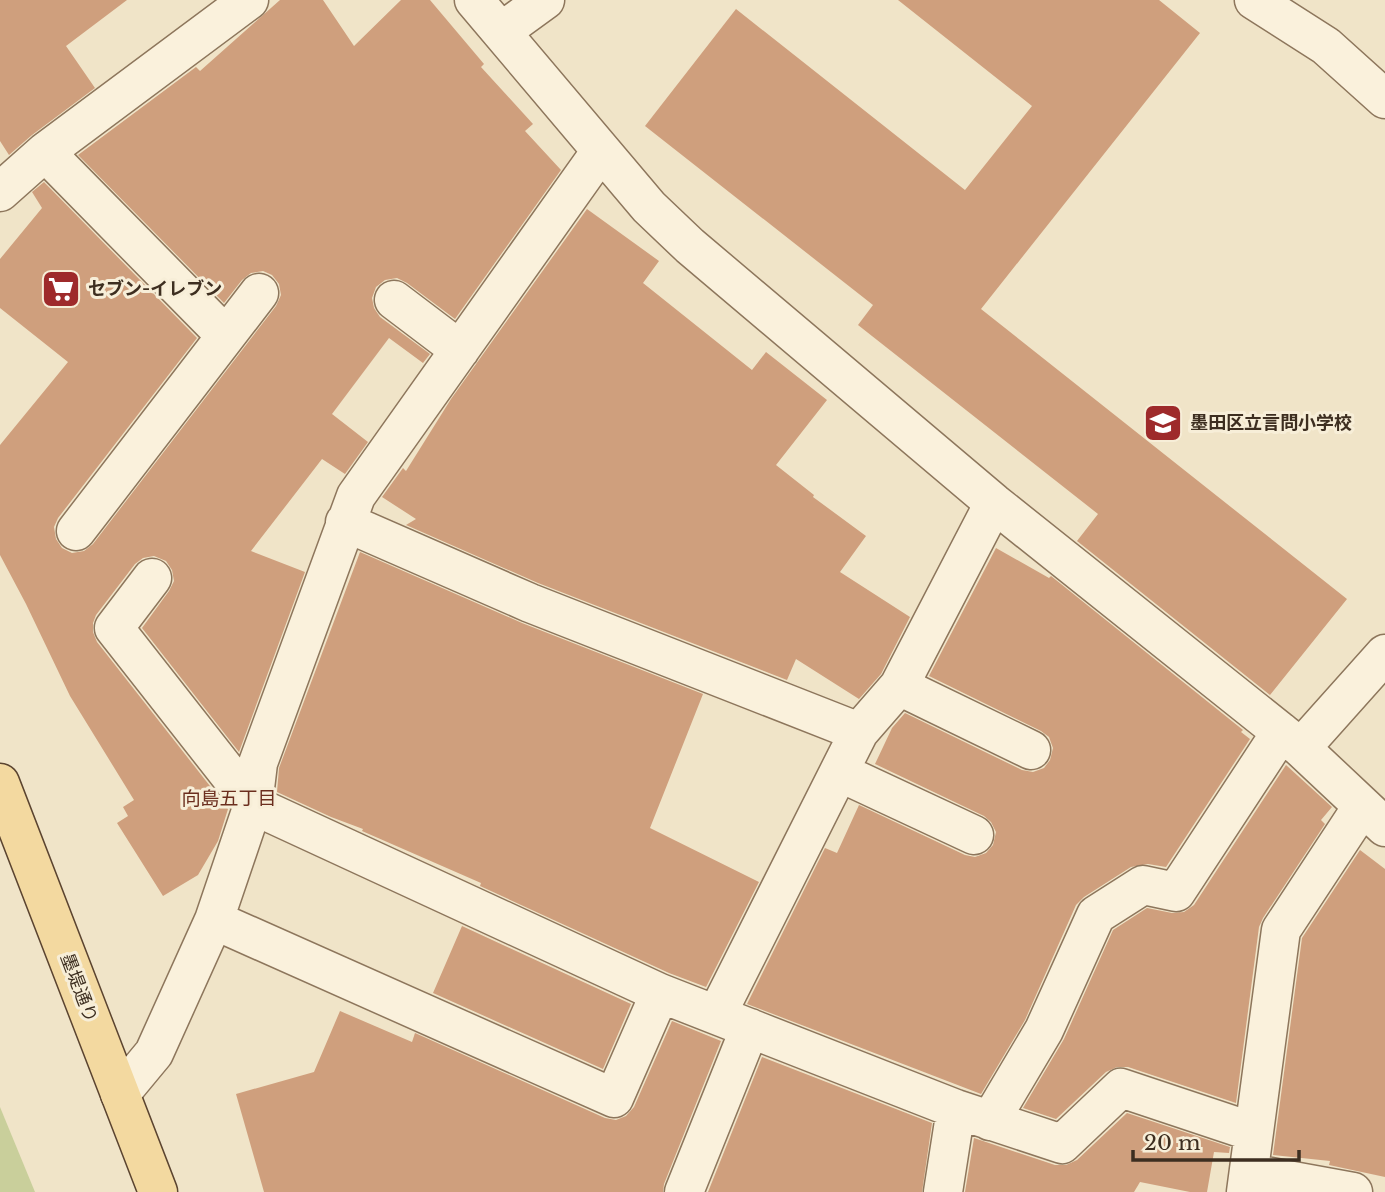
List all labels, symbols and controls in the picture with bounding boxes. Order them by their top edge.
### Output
supermarket icon: セブン-イレブン [40,268,82,310]
place label: セブン-イレブン [88,278,222,300]
school or university icon: 墨田区立言問小学校 [1142,402,1184,444]
place label: 墨田区立言問小学校 [1190,412,1352,434]
district label: 向島五丁目 [181,787,277,810]
street label: 墨堤通り [56,950,102,1026]
scale bar [1133,1118,1299,1162]
text: 20 m [1144,1130,1201,1156]

